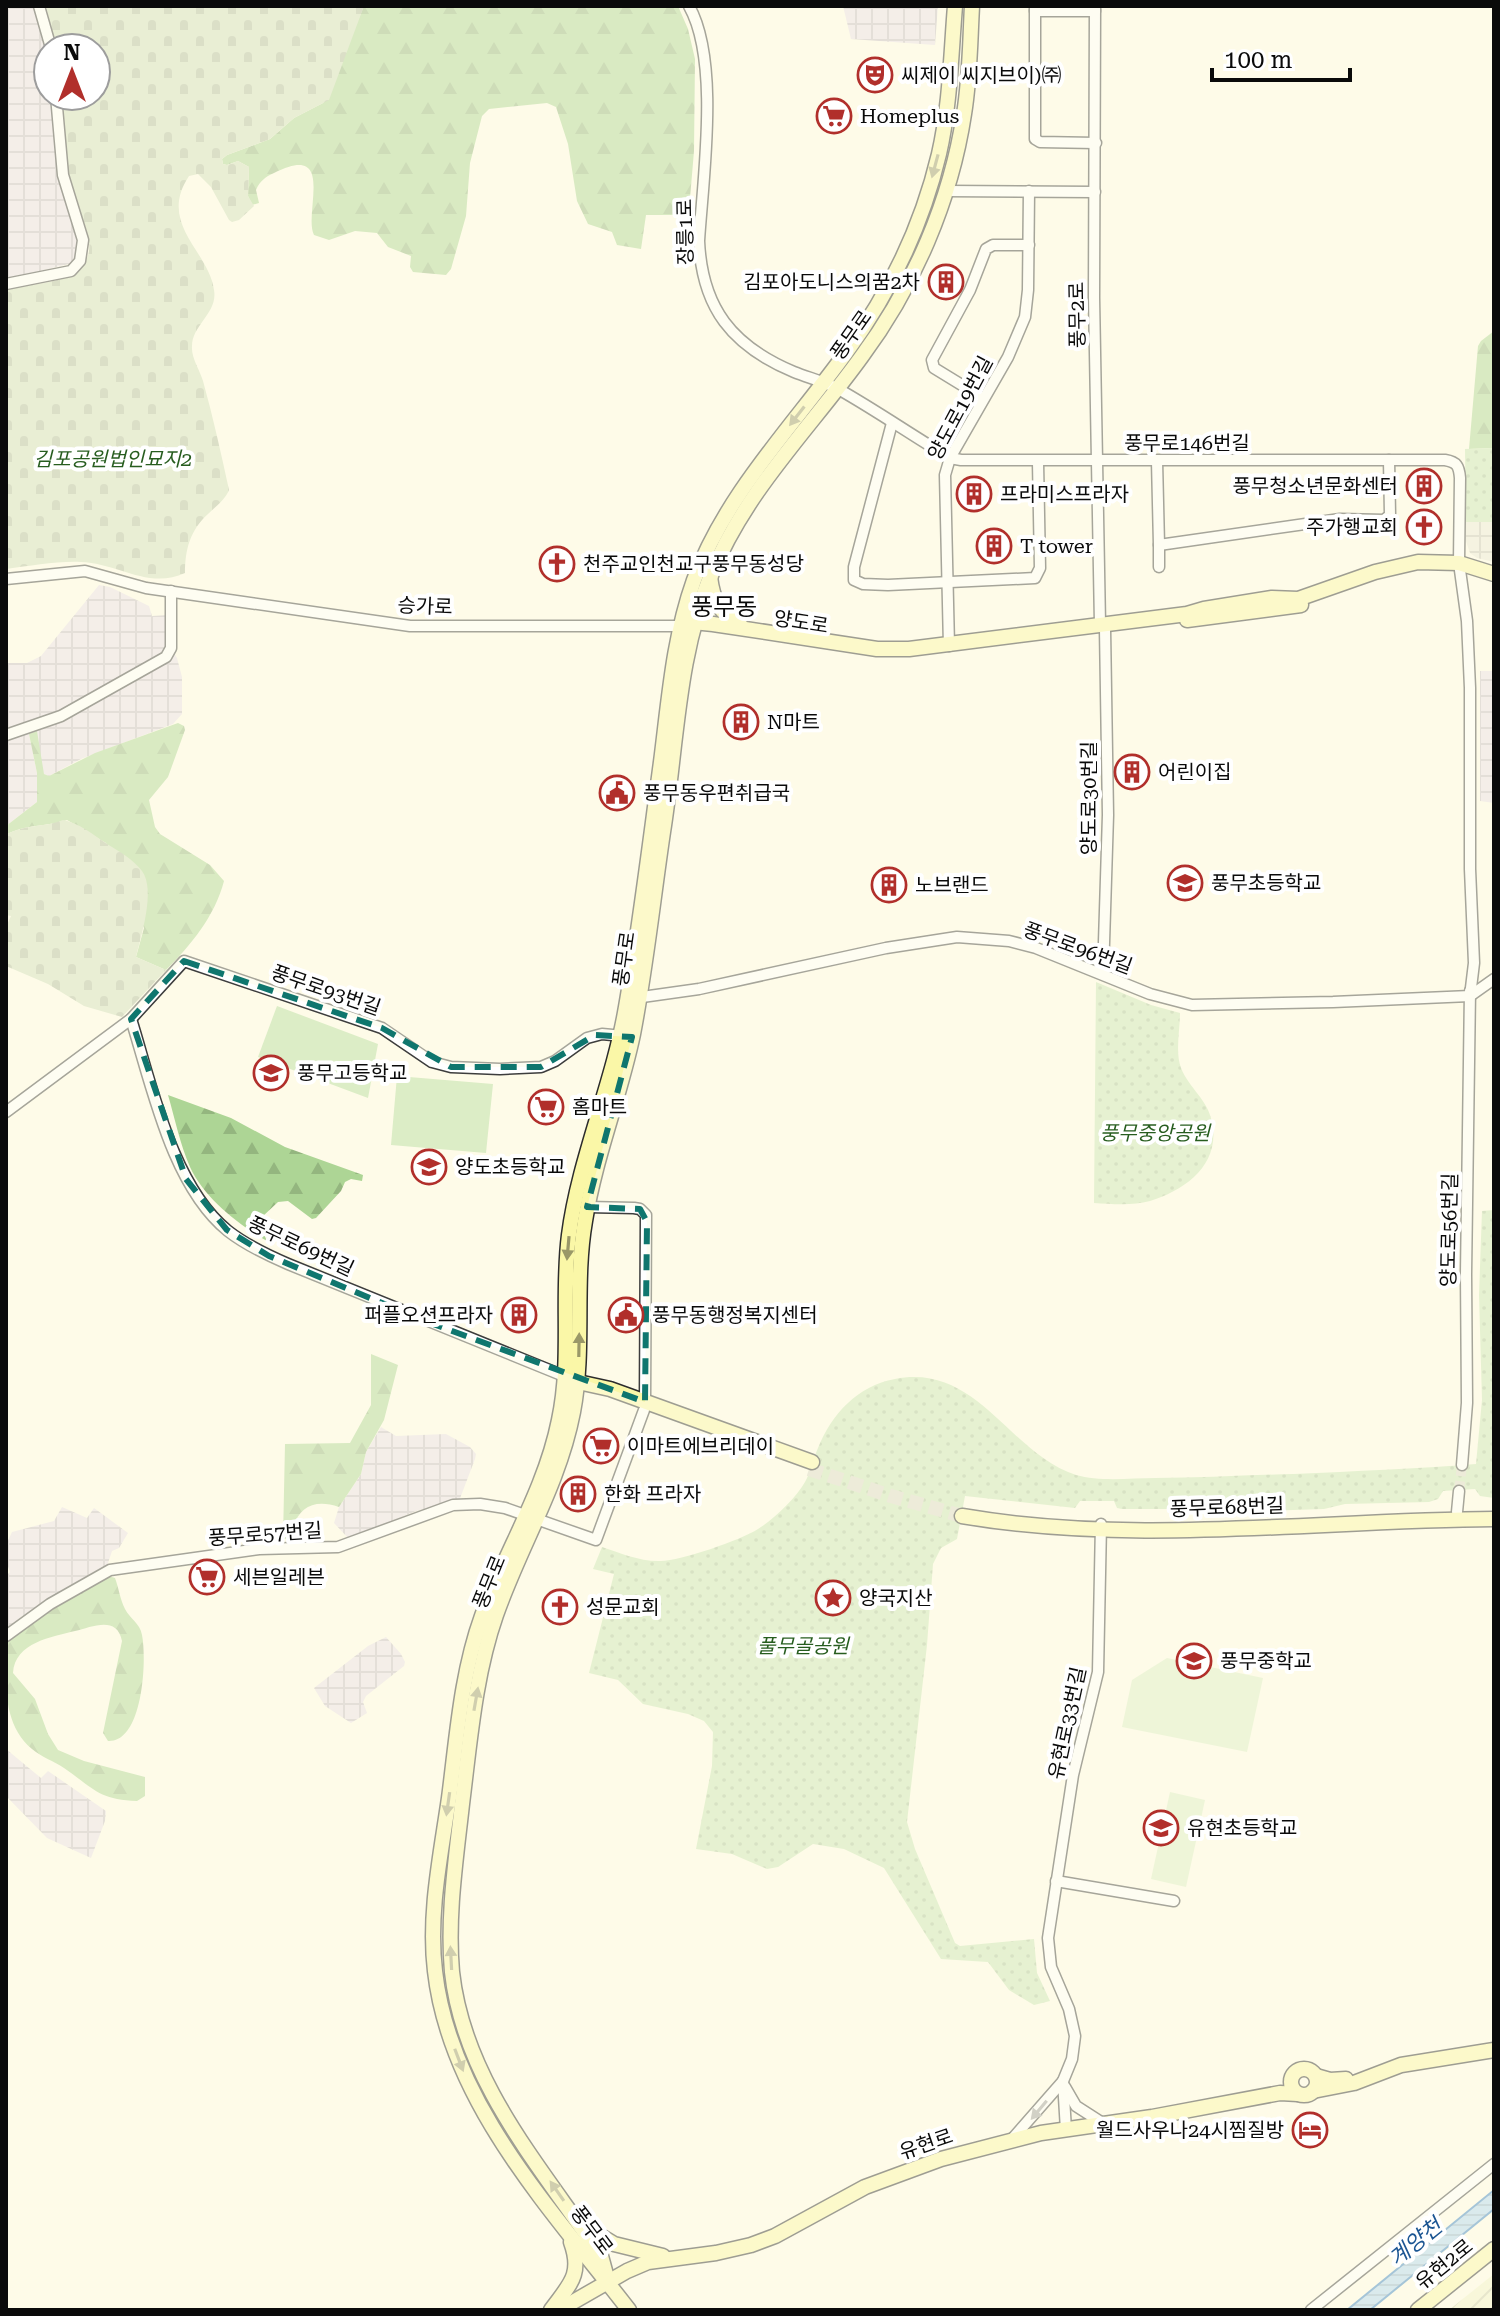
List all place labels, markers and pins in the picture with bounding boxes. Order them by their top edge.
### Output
theatre icon: 씨제이 씨지브이)㈜ [856,56,894,94]
place label: 씨제이 씨지브이)㈜ [901,63,1061,87]
supermarket icon: Homeplus [815,97,853,135]
place label: Homeplus [860,104,959,128]
building icon: 김포아도니스의꿈2차 [927,263,965,301]
place label: 김포아도니스의꿈2차 [743,270,920,294]
building icon: 풍무청소년문화센터 [1405,467,1443,505]
place label: 풍무청소년문화센터 [1232,474,1398,498]
building icon: 프라미스프라자 [955,475,993,513]
place label: 프라미스프라자 [1000,482,1129,506]
church icon: 주가행교회 [1405,508,1443,546]
place label: 주가행교회 [1306,515,1398,539]
building icon: T tower [975,527,1013,565]
place label: T tower [1020,534,1093,558]
church icon: 천주교인천교구풍무동성당 [538,545,576,583]
place label: 천주교인천교구풍무동성당 [583,552,804,576]
building icon: N마트 [722,703,760,741]
place label: N마트 [767,710,820,734]
building icon: 어린이집 [1113,753,1151,791]
place label: 어린이집 [1158,760,1232,784]
public building icon: 풍무동우편취급국 [598,774,636,812]
place label: 풍무동우편취급국 [643,781,790,805]
school or university icon: 풍무초등학교 [1166,864,1204,902]
building icon: 노브랜드 [870,866,908,904]
place label: 풍무초등학교 [1211,871,1321,895]
place label: 노브랜드 [915,873,989,897]
school or university icon: 풍무고등학교 [252,1054,290,1092]
place label: 풍무고등학교 [297,1061,407,1085]
supermarket icon: 홈마트 [527,1088,565,1126]
place label: 홈마트 [572,1095,627,1119]
school or university icon: 양도초등학교 [410,1148,448,1186]
place label: 양도초등학교 [455,1155,565,1179]
building icon: 퍼플오션프라자 [500,1296,538,1334]
public building icon: 풍무동행정복지센터 [607,1296,645,1334]
place label: 퍼플오션프라자 [364,1303,493,1327]
place label: 풍무동행정복지센터 [652,1303,818,1327]
supermarket icon: 이마트에브리데이 [582,1427,620,1465]
place label: 이마트에브리데이 [627,1434,774,1458]
building icon: 한화 프라자 [559,1475,597,1513]
place label: 한화 프라자 [604,1482,701,1506]
supermarket icon: 세븐일레븐 [188,1558,226,1596]
place label: 세븐일레븐 [233,1565,325,1589]
place icon: 양국지산 [814,1579,852,1617]
place label: 양국지산 [859,1586,933,1610]
church icon: 성문교회 [541,1588,579,1626]
place label: 성문교회 [586,1595,660,1619]
school or university icon: 풍무중학교 [1175,1642,1213,1680]
place label: 풍무중학교 [1220,1649,1312,1673]
school or university icon: 유현초등학교 [1142,1809,1180,1847]
place label: 유현초등학교 [1187,1816,1297,1840]
hotel icon: 월드사우나24시찜질방 [1291,2111,1329,2149]
place label: 월드사우나24시찜질방 [1096,2118,1284,2142]

